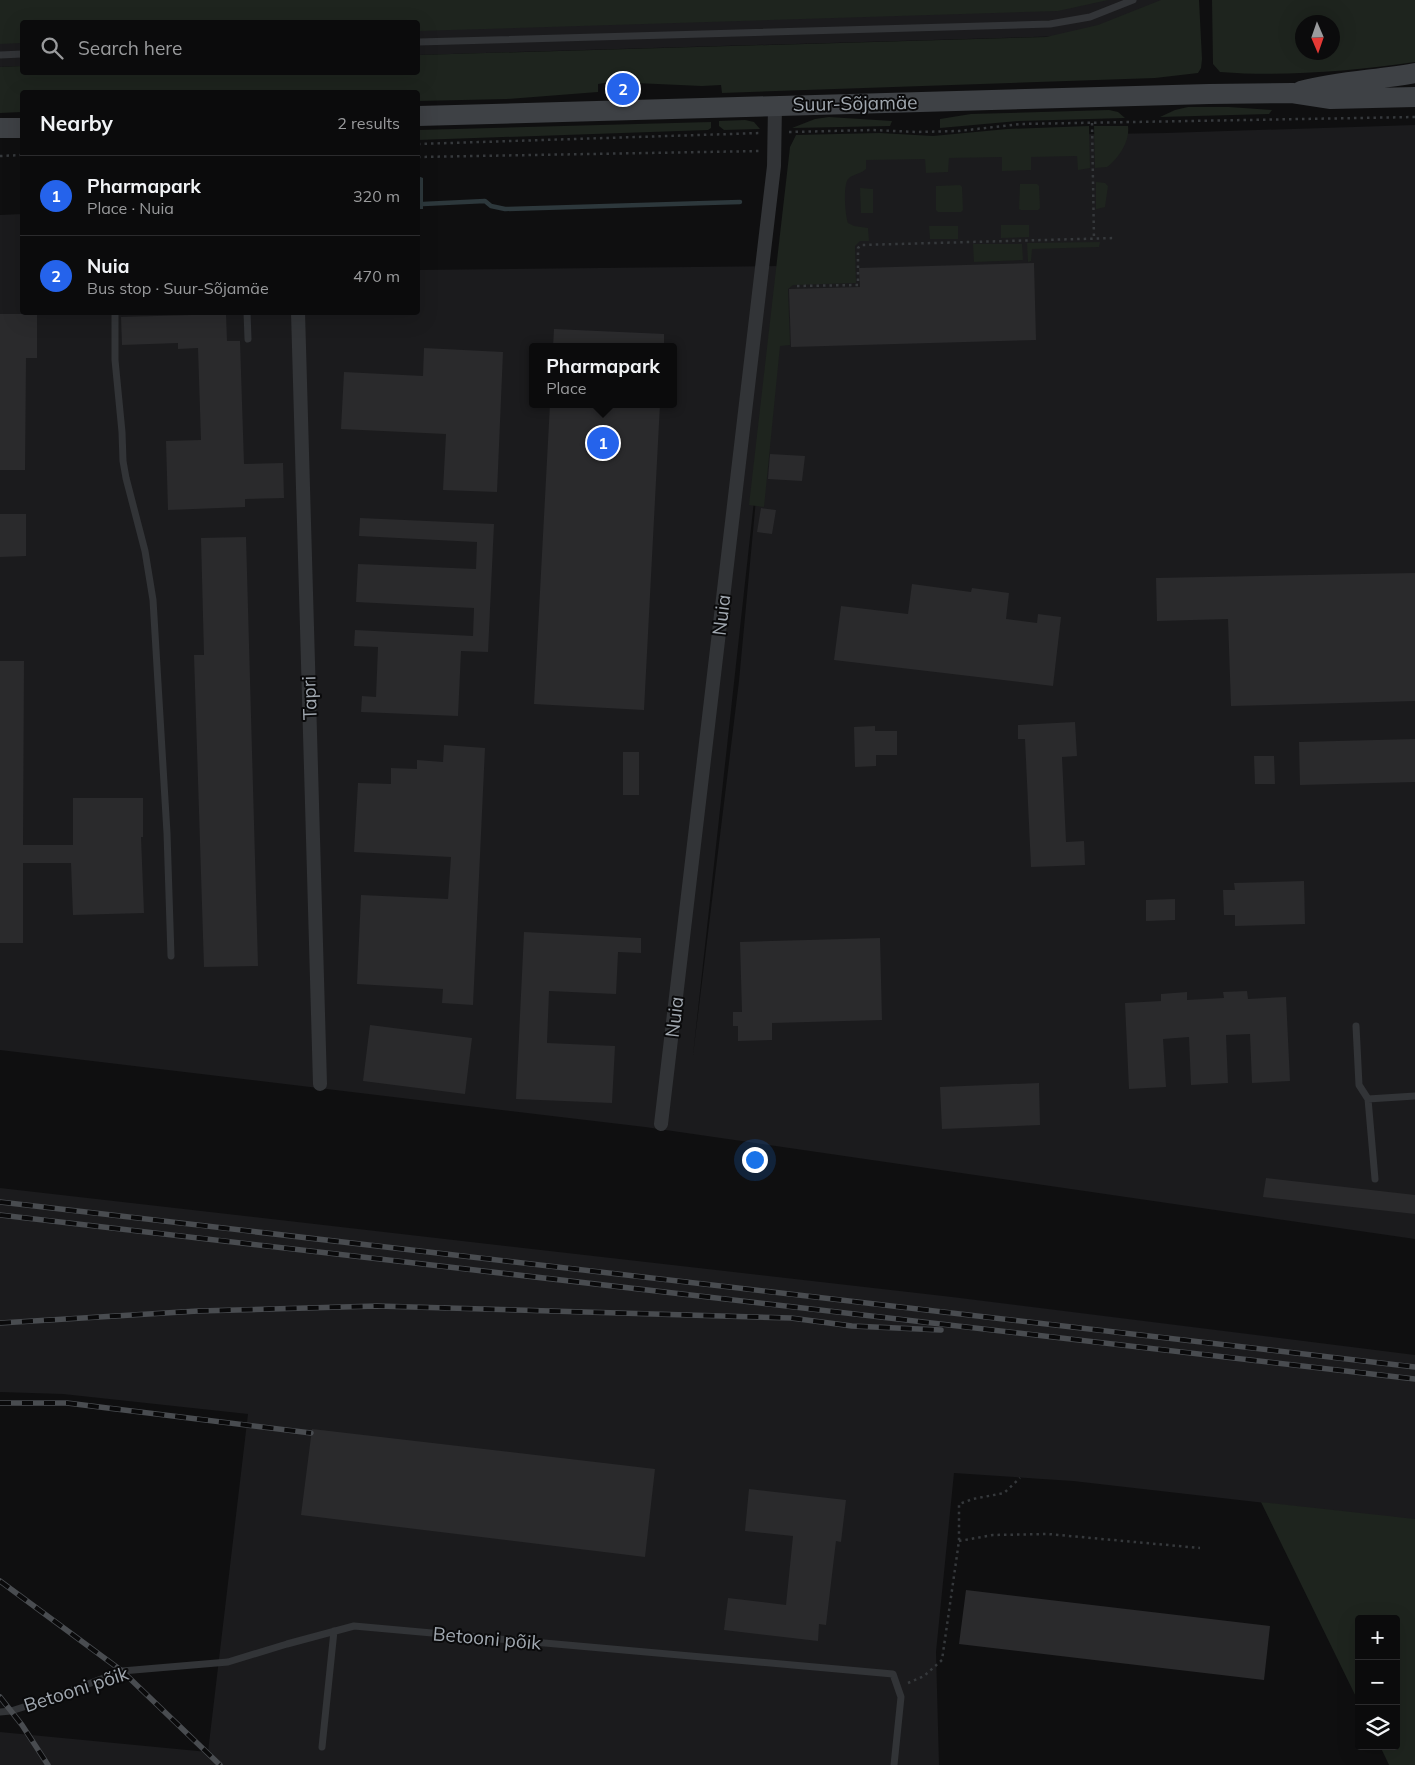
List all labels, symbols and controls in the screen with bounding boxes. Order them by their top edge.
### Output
north arrow [1295,15,1340,60]
search box [20,20,420,75]
icon: search [38,34,66,62]
text: Search here [78,36,182,60]
pin: 2 [607,70,639,108]
street label: Suur-Sõjamäe [792,90,918,116]
text: Nearby [40,110,113,136]
text: 2 results [337,113,400,133]
text: Pharmapark [87,174,201,198]
text: 1 [51,186,61,206]
text: 320 m [353,186,400,206]
text: Place · Nuia [87,198,174,218]
text: Nuia [87,254,129,278]
text: 2 [51,266,61,286]
text: 470 m [353,266,400,286]
text: Bus stop · Suur-Sõjamäe [87,278,269,298]
popup [529,343,677,408]
text: Pharmapark [546,354,660,378]
text: Place [546,378,586,398]
pin: 1 [587,424,619,462]
street label: Nuia [707,593,735,637]
street label: Tapri [296,675,322,721]
street label: Nuia [660,995,688,1039]
your location [742,1147,768,1173]
map controls [1355,1615,1400,1750]
button: + [1355,1615,1400,1660]
street label: Betooni põik [432,1621,542,1655]
button: − [1355,1660,1400,1705]
street label: Betooni põik [21,1661,132,1717]
button: layers [1355,1705,1400,1750]

